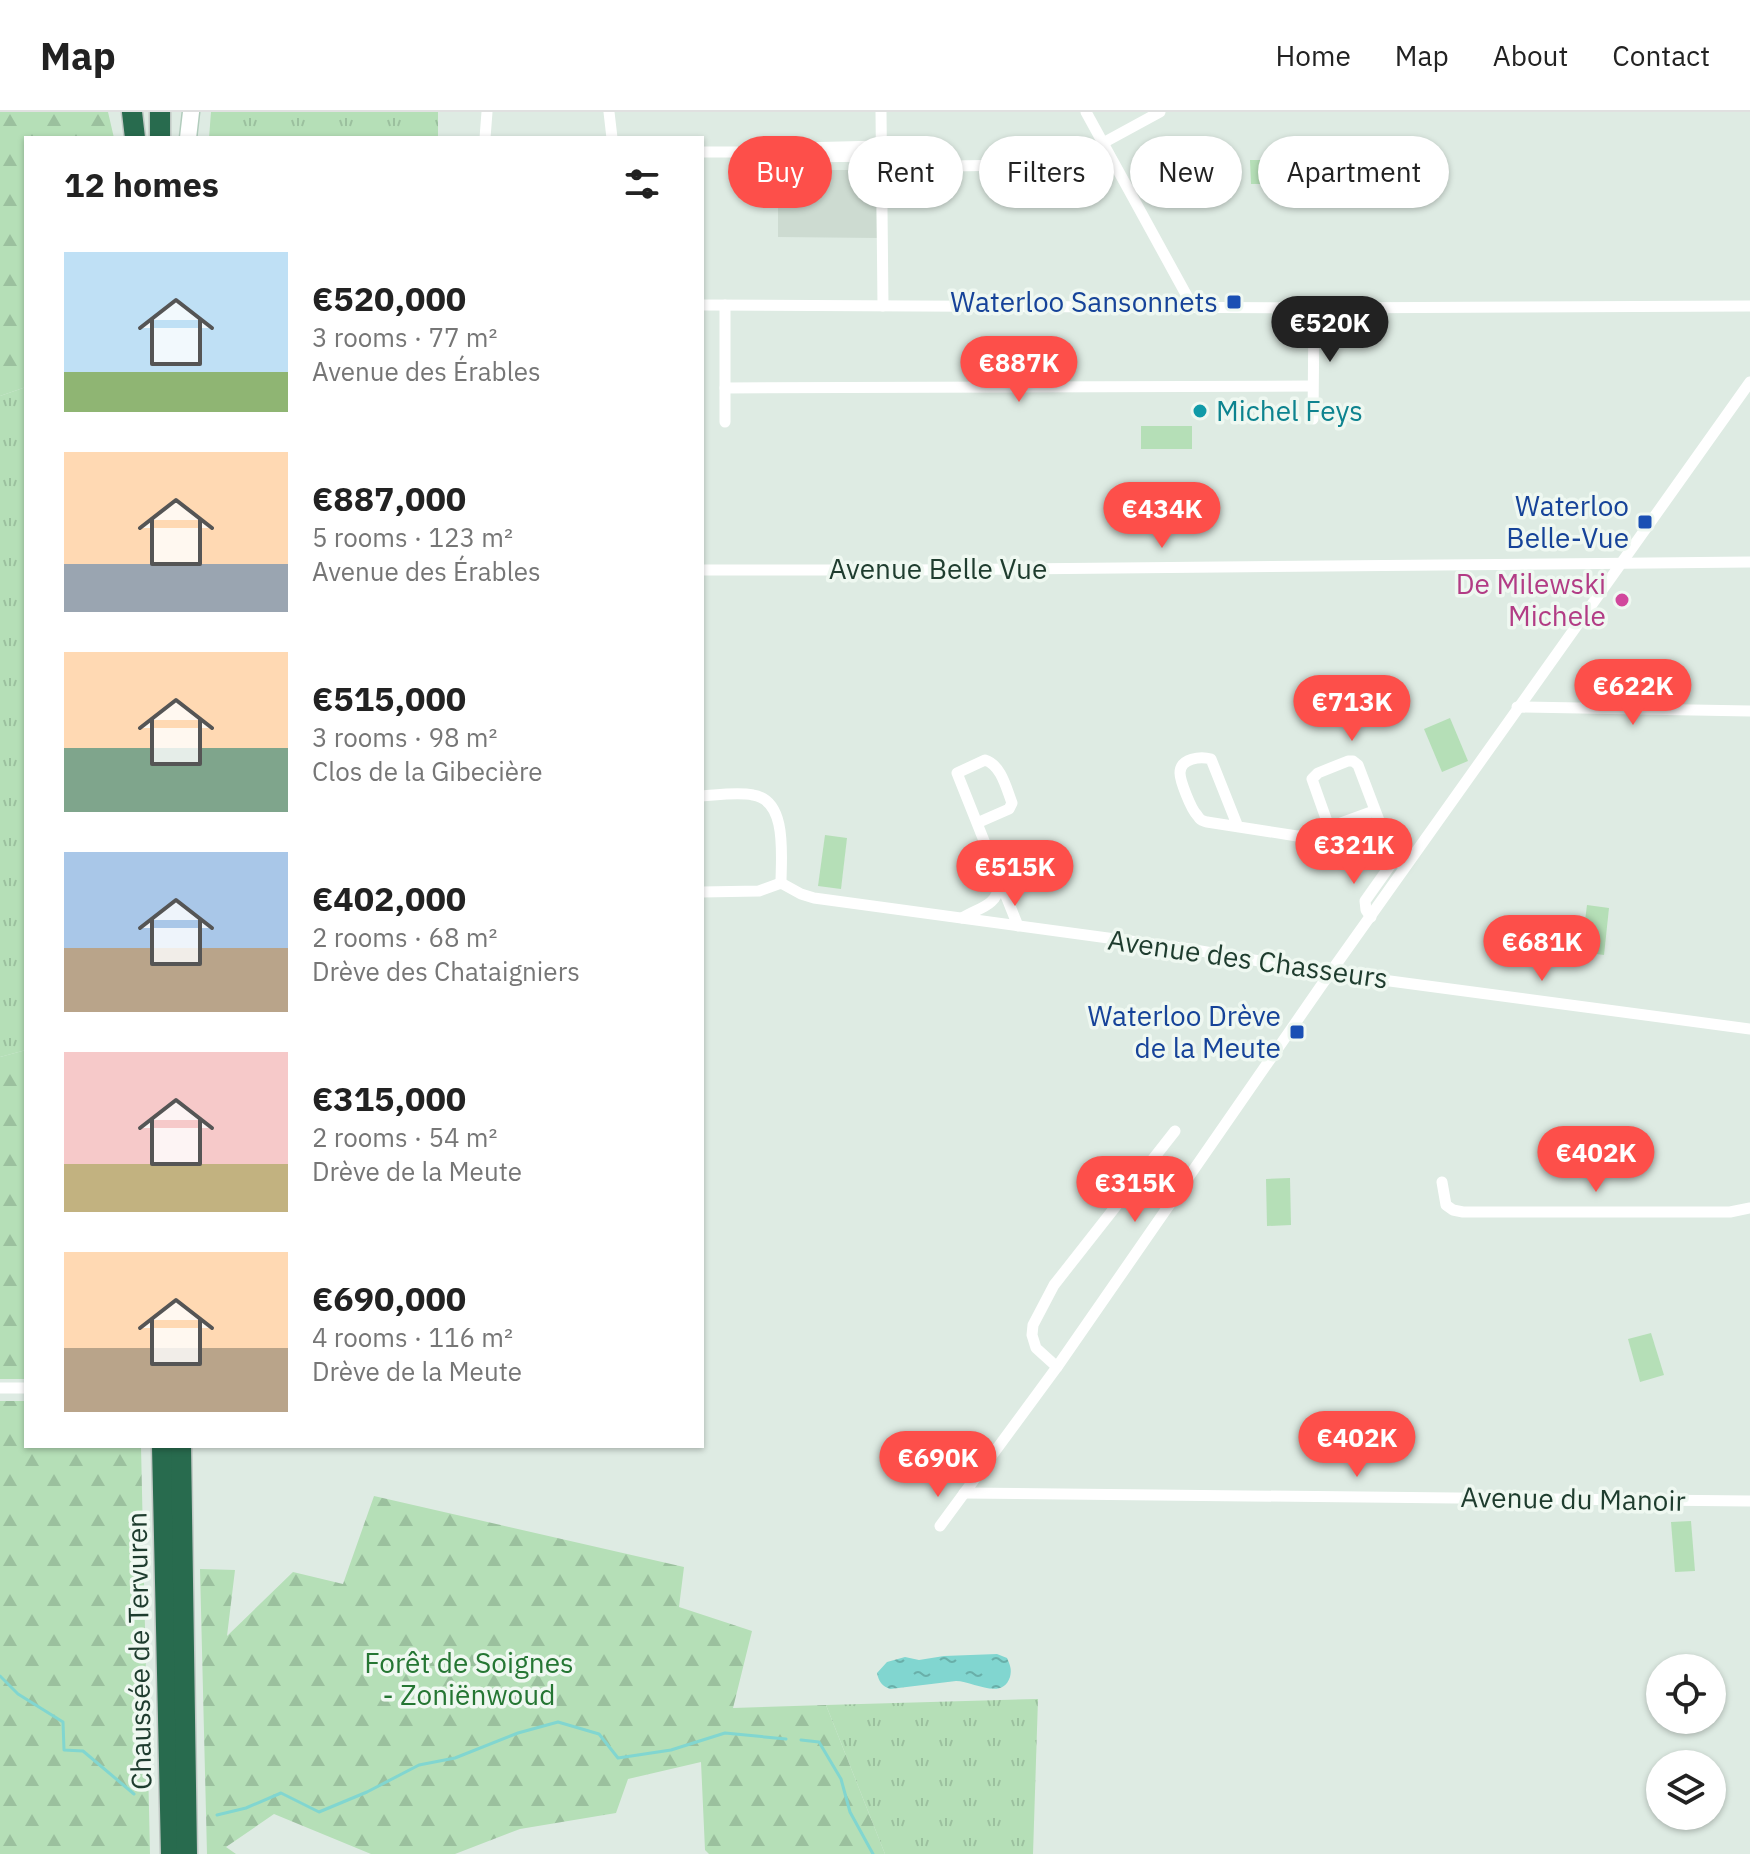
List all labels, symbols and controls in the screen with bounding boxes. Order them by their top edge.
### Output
text: Map [40,31,116,80]
text: Home [1275,37,1351,74]
text: Map [1395,37,1449,74]
text: About [1493,37,1568,74]
text: Contact [1612,37,1710,74]
chip: Buy [728,136,832,208]
chip: Rent [848,136,963,208]
chip: Filters [979,136,1114,208]
chip: New [1130,136,1242,208]
chip: Apartment [1258,136,1449,208]
text: 12 homes [64,162,219,206]
icon: filters [620,162,664,206]
text: €520,000 [312,276,466,320]
place label: Waterloo Sansonnets [950,283,1218,320]
icon: home [128,284,224,380]
marker: Waterloo Sansonnets [1225,293,1243,311]
pin: €520K [1274,296,1386,364]
text: €520K [1289,305,1371,339]
text: 3 rooms · 77 m² [312,320,497,354]
pin: €887K [963,336,1075,404]
text: €887K [978,345,1060,379]
text: Avenue des Érables [312,354,541,388]
place label: Michel Feys [1216,392,1363,429]
marker: Michel Feys [1191,402,1209,420]
text: €887,000 [312,476,466,520]
pin: €434K [1106,482,1218,550]
icon: home [128,484,224,580]
place label: Waterloo Belle-Vue [1506,487,1629,556]
text: €434K [1121,491,1203,525]
marker: Waterloo Belle-Vue [1636,513,1654,531]
text: 5 rooms · 123 m² [312,520,513,554]
street label: Avenue Belle Vue [829,550,1047,587]
text: Avenue des Érables [312,554,541,588]
place label: De Milewski Michele [1456,565,1606,634]
marker: De Milewski Michele [1613,591,1631,609]
pin: €622K [1577,659,1689,727]
text: €622K [1592,668,1674,702]
pin: €713K [1296,675,1408,743]
text: €515,000 [312,676,466,720]
icon: home [128,684,224,780]
text: €713K [1311,684,1393,718]
text: 3 rooms · 98 m² [312,720,497,754]
text: Clos de la Gibecière [312,754,543,788]
pin: €321K [1298,818,1410,886]
text: €321K [1313,827,1395,861]
pin: €515K [959,840,1071,908]
text: €515K [974,849,1056,883]
text: €402,000 [312,876,466,920]
icon: home [128,884,224,980]
pin: €681K [1486,915,1598,983]
text: 2 rooms · 68 m² [312,920,497,954]
street label: Avenue des Chasseurs [1106,921,1391,996]
text: €681K [1501,924,1583,958]
text: Drève des Chataigniers [312,954,580,988]
place label: Waterloo Drève de la Meute [1087,997,1281,1066]
marker: Waterloo Drève de la Meute [1288,1023,1306,1041]
text: €315,000 [312,1076,466,1120]
icon: home [128,1084,224,1180]
text: 2 rooms · 54 m² [312,1120,497,1154]
pin: €402K [1540,1126,1652,1194]
text: €402K [1555,1135,1637,1169]
text: Drève de la Meute [312,1154,522,1188]
pin: €315K [1079,1156,1191,1224]
text: €315K [1094,1165,1176,1199]
text: €690,000 [312,1276,466,1320]
icon: home [128,1284,224,1380]
text: 4 rooms · 116 m² [312,1320,513,1354]
text: Drève de la Meute [312,1354,522,1388]
pin: €402K [1301,1411,1413,1479]
text: €402K [1316,1420,1398,1454]
pin: €690K [882,1431,994,1499]
text: €690K [897,1440,979,1474]
street label: Avenue du Manoir [1460,1478,1686,1519]
street label: Chaussée de Tervuren [118,1512,159,1790]
park label: Forêt de Soignes - Zoniënwoud [364,1644,574,1713]
map controls [1646,1654,1726,1830]
button: locate [1646,1654,1726,1734]
button: layers [1646,1750,1726,1830]

